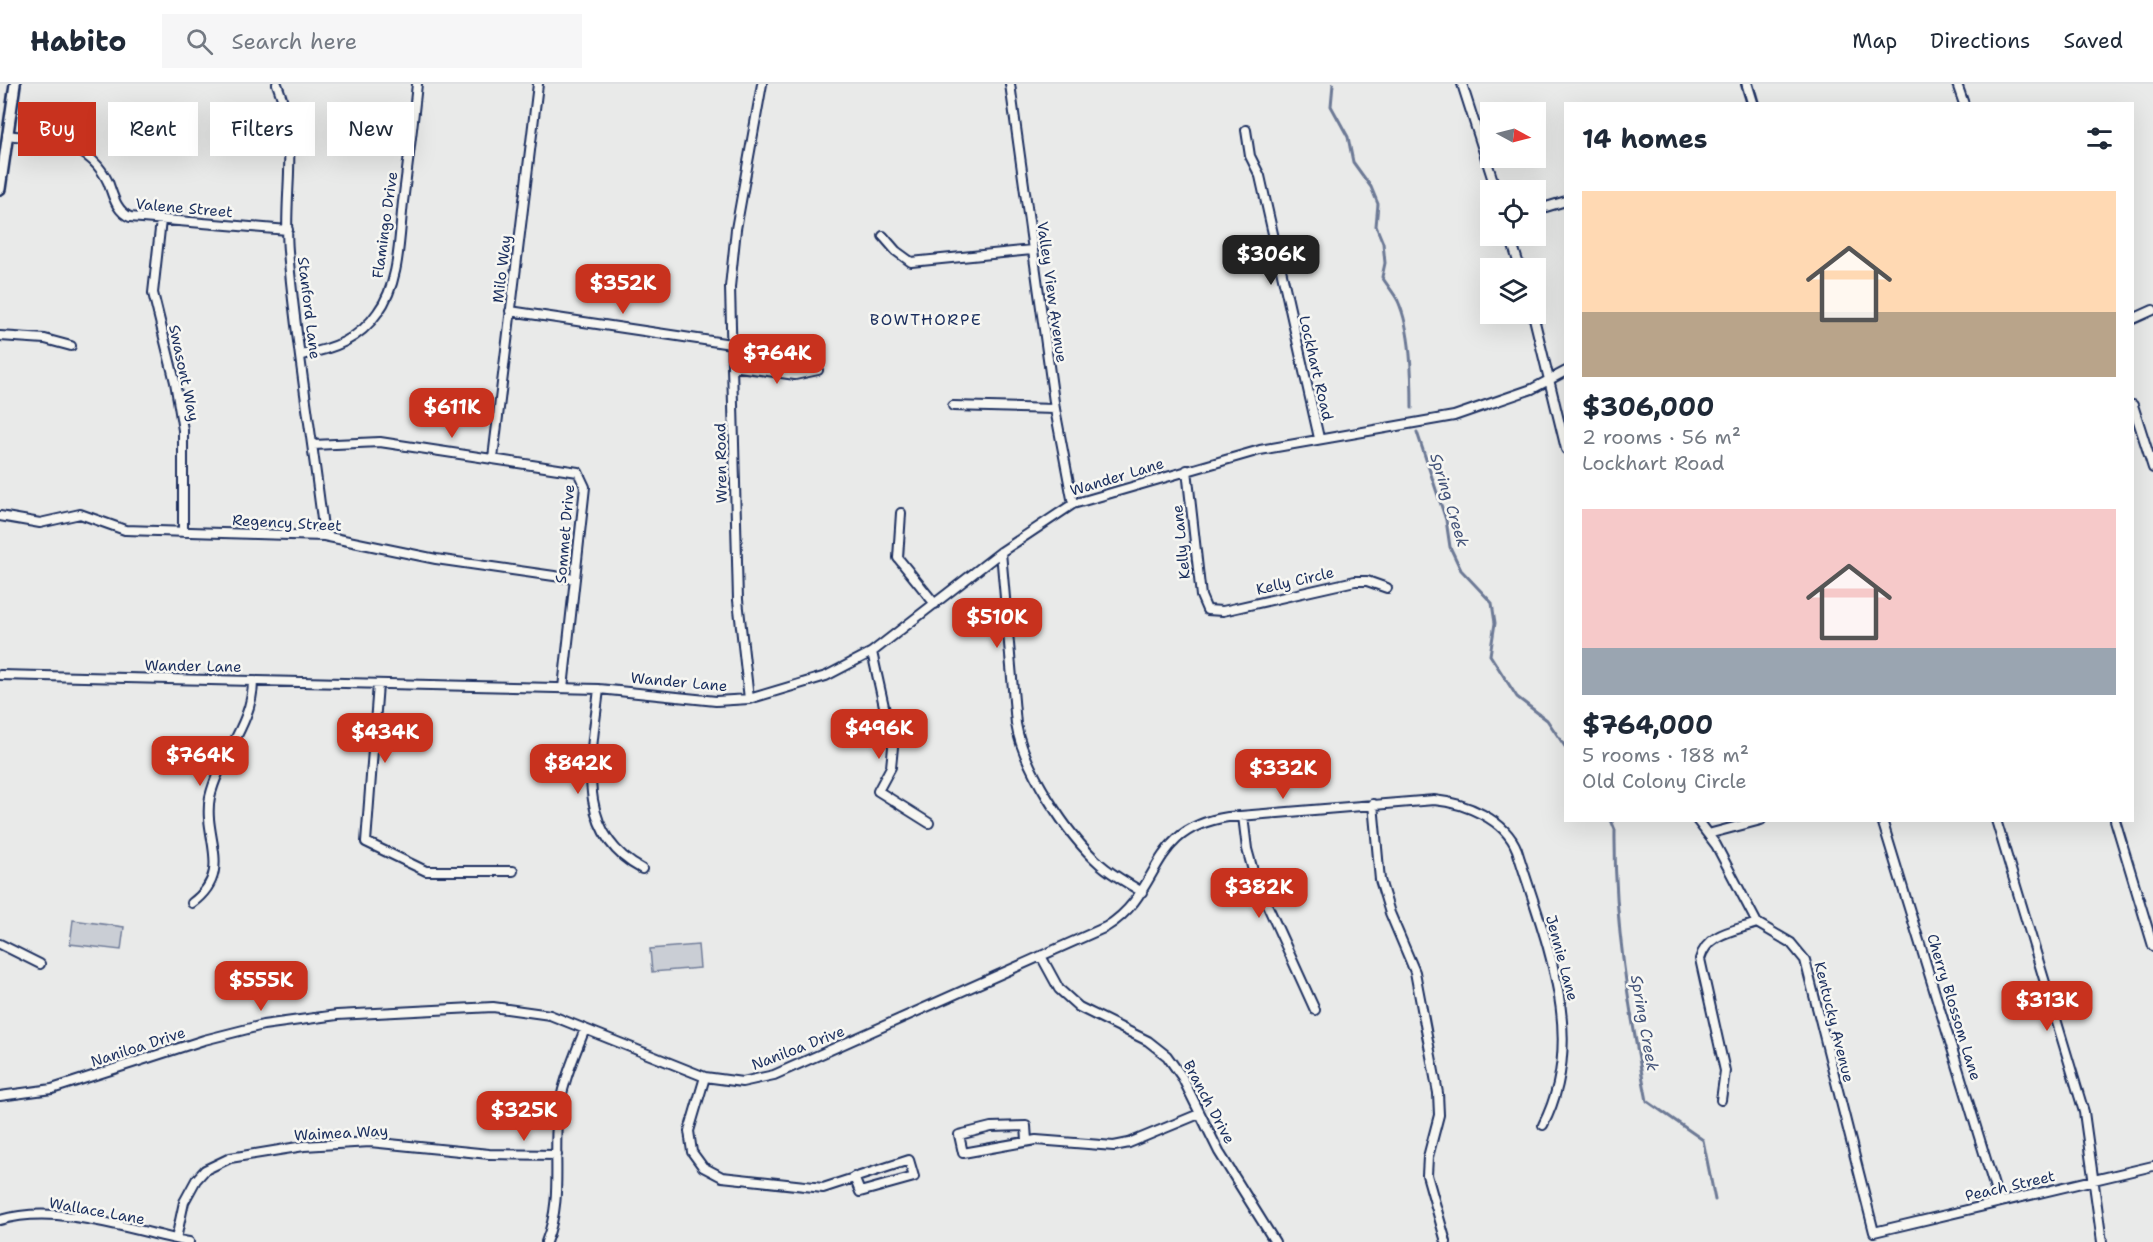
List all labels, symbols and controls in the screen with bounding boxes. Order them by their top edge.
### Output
search box [162,14,582,68]
text: Habito [30,22,126,60]
icon: search [183,25,216,58]
text: Search here [231,27,357,56]
text: Map [1852,27,1897,55]
text: Directions [1930,27,2030,55]
text: Saved [2063,27,2123,55]
chip: Buy [18,102,96,156]
chip: Rent [108,102,198,156]
chip: Filters [210,102,315,156]
chip: New [327,102,414,156]
north arrow [1480,102,1546,168]
map controls [1480,102,1546,324]
text: 14 homes [1582,121,1708,156]
icon: filters [2083,122,2116,155]
street label: Flamingo Drive [368,170,402,280]
button: locate [1480,180,1546,246]
street label: Valene Street [134,194,234,222]
street label: Valley View Avenue [1032,220,1072,364]
icon: home [1795,230,1903,338]
street label: Milo Way [488,234,516,304]
pin: $306K [1229,235,1313,286]
text: $306K [1236,241,1306,267]
street label: Stanford Lane [293,256,325,360]
button: layers [1480,258,1546,324]
pin: $352K [581,264,665,315]
text: $352K [590,270,656,296]
district label: BOWTHORPE [870,309,982,330]
street label: Lockhart Road [1294,314,1338,423]
street label: Swasont Way [164,323,204,423]
pin: $764K [735,334,819,385]
text: $764K [743,340,811,366]
pin: $611K [410,388,494,439]
text: $306,000 [1582,389,1714,424]
text: $611K [423,394,481,420]
street label: Wren Road [710,422,732,503]
text: 2 rooms · 56 m² [1582,424,1741,450]
text: Lockhart Road [1582,450,1724,476]
water label: Spring Creek [1425,451,1474,550]
street label: Wander Lane [1068,453,1166,501]
street label: Sommet Drive [551,483,579,585]
street label: Kelly Lane [1167,504,1195,580]
street label: Regency Street [232,510,342,536]
icon: home [1795,548,1903,656]
street label: Kelly Circle [1254,562,1336,600]
pin: $510K [955,598,1039,649]
text: $510K [966,604,1028,630]
street label: Wander Lane [144,655,242,677]
street label: Wander Lane [630,668,728,696]
text: $764,000 [1582,707,1713,742]
pin: $496K [837,709,921,760]
pin: $434K [343,713,427,764]
text: $496K [845,715,913,741]
text: $434K [351,719,419,745]
pin: $764K [158,736,242,787]
text: $764K [166,742,234,768]
text: 5 rooms · 188 m² [1582,742,1749,768]
pin: $842K [536,744,620,795]
pin: $332K [1241,749,1325,800]
text: $842K [544,750,612,776]
text: $332K [1249,755,1317,781]
text: Old Colony Circle [1582,768,1747,794]
pin: $382K [1217,868,1301,919]
text: $382K [1225,874,1293,900]
street label: Jennie Lane [1541,913,1583,1003]
street label: Cherry Blossom Lane [1922,931,1986,1083]
street label: Kentucky Avenue [1809,960,1859,1084]
pin: $555K [219,961,303,1012]
text: $555K [229,967,293,993]
water label: Spring Creek [1626,973,1663,1073]
pin: $313K [2005,981,2089,1032]
text: $313K [2015,987,2079,1013]
street label: Naniloa Drive [749,1021,847,1075]
street label: Naniloa Drive [88,1022,188,1072]
street label: Branch Drive [1179,1057,1239,1147]
pin: $325K [482,1091,566,1142]
text: $325K [491,1097,557,1123]
street label: Waimea Way [293,1121,389,1145]
street label: Peach Street [1963,1166,2057,1206]
street label: Wallace Lane [47,1193,147,1229]

